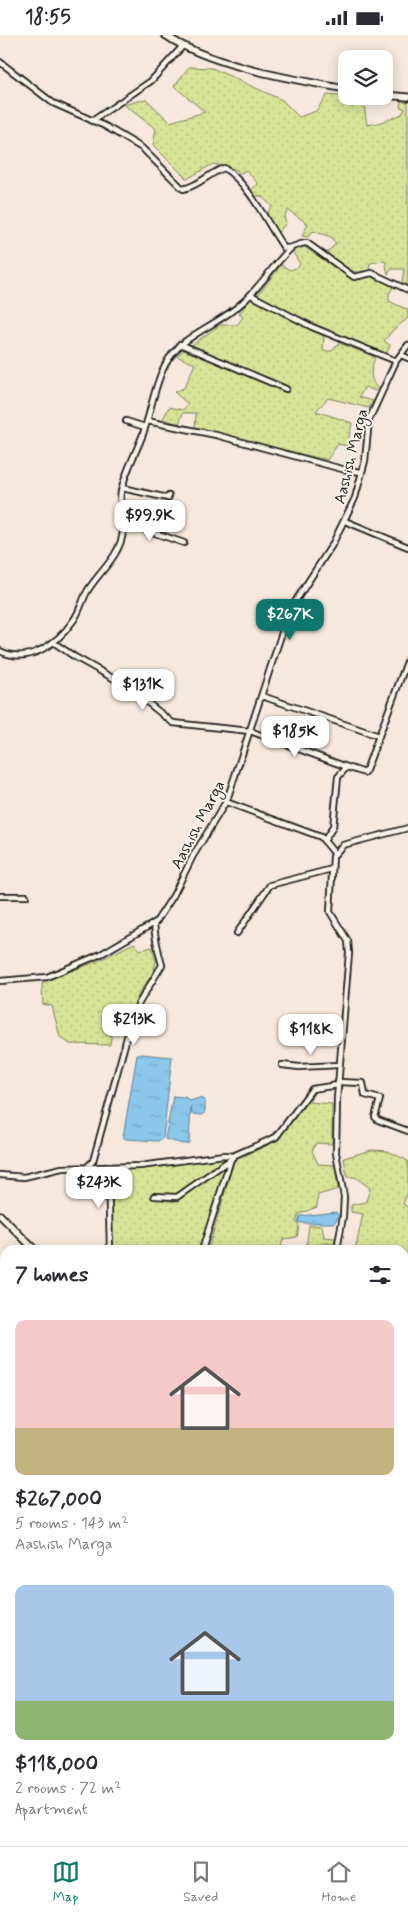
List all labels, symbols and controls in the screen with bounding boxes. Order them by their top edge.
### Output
text: 18:55 [25,5,71,30]
map controls [338,50,393,105]
button: layers [338,50,393,105]
street label: Aashish Marga [329,406,374,507]
pin: $99.9K [109,499,191,542]
text: $99.9K [125,505,175,526]
pin: $267K [255,599,325,641]
text: $267K [267,604,313,625]
pin: $131K [108,669,178,711]
text: $131K [123,674,163,695]
pin: $185K [260,715,330,758]
text: $185K [272,721,318,742]
street label: Aashish Marga [166,777,231,873]
pin: $213K [99,1003,169,1046]
text: $213K [113,1009,155,1030]
pin: $118K [276,1013,346,1056]
text: $118K [289,1019,333,1040]
pin: $243K [64,1167,134,1209]
text: $243K [77,1172,121,1193]
text: 7 homes [15,1261,88,1289]
icon: filters [366,1261,394,1289]
icon: home [160,1353,250,1443]
text: $267,000 [15,1485,102,1513]
text: 5 rooms · 143 m² [15,1513,128,1534]
text: Aashish Marga [15,1534,113,1555]
icon: home [160,1618,250,1708]
text: $118,000 [15,1750,98,1778]
text: 2 rooms · 72 m² [15,1778,121,1799]
text: Apartment [15,1799,88,1820]
tab: Map [52,1858,80,1906]
tab: Saved [183,1858,218,1906]
tab: Home [322,1858,356,1906]

